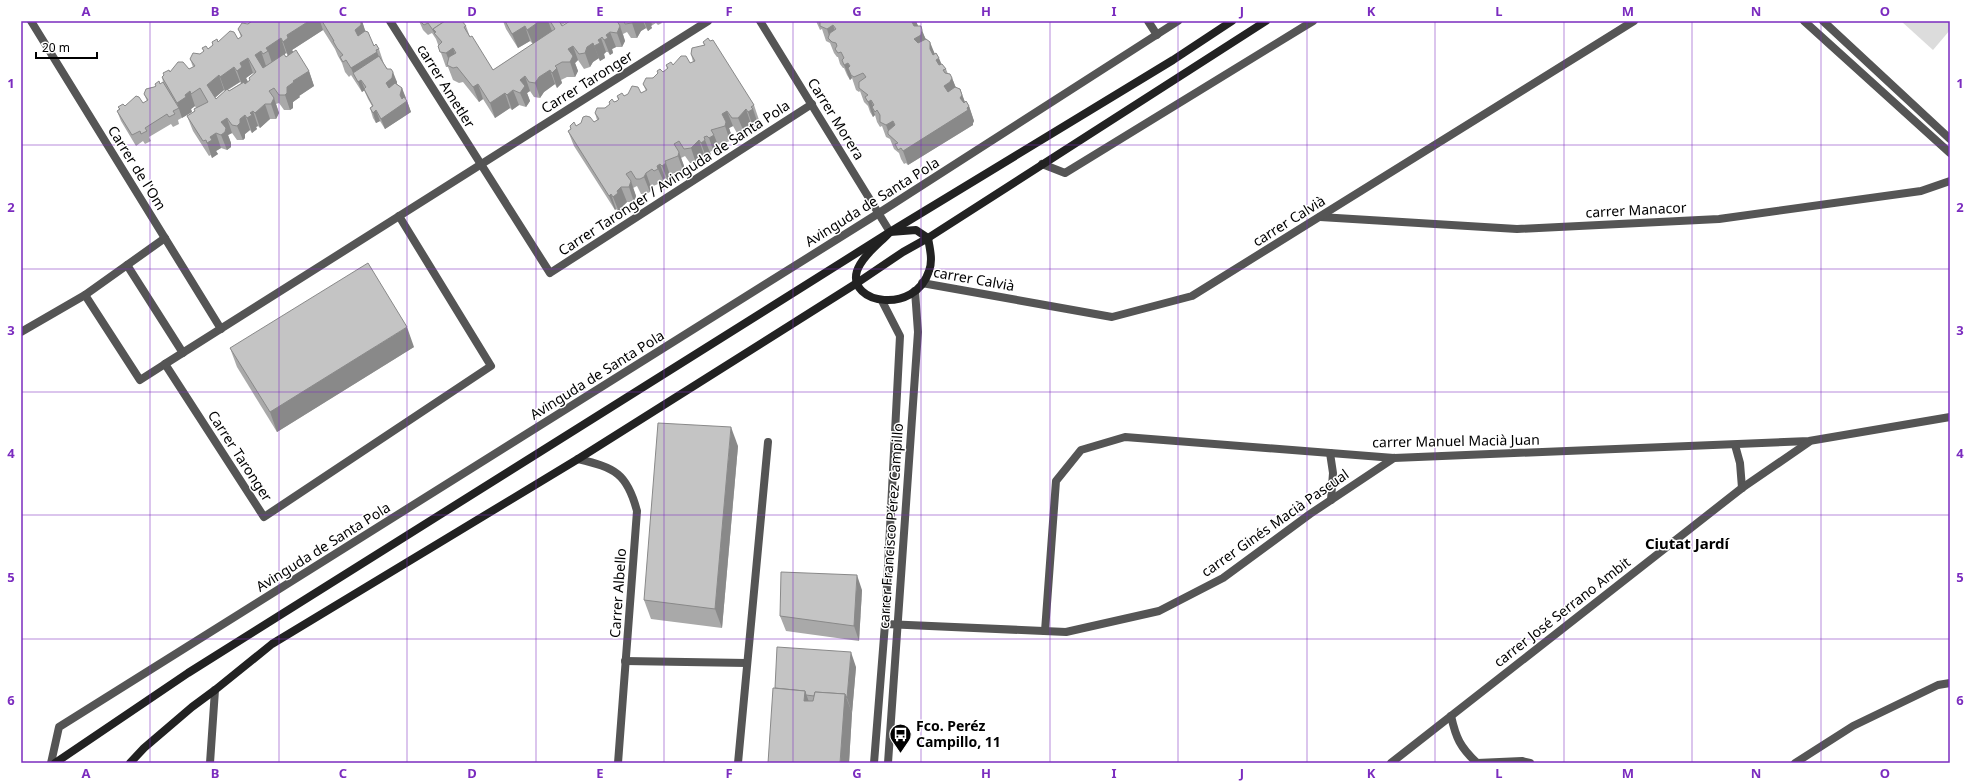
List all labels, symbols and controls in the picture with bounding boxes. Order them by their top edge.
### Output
text: A [82,2,91,20]
text: B [211,2,219,20]
text: C [339,2,347,20]
text: D [467,2,477,20]
text: E [596,2,604,20]
text: F [725,2,733,20]
text: G [852,2,862,20]
text: H [981,2,991,20]
text: I [1111,2,1117,20]
text: J [1239,2,1244,20]
text: K [1367,2,1376,20]
text: L [1495,2,1503,20]
text: M [1622,2,1634,20]
text: N [1751,2,1761,20]
text: O [1880,2,1890,20]
scale bar [36,34,97,60]
text: 20 m [42,39,70,56]
street label: carrer Ametler [413,40,480,131]
street label: Carrer Taronger [537,46,636,117]
text: 1 [7,74,15,92]
street label: Carrer Morera [804,74,869,163]
text: 1 [1956,74,1964,92]
street label: Carrer Taronger / Avinguda de Santa Pola [554,95,793,260]
street label: Carrer de l'Om [104,122,171,214]
street label: Avinguda de Santa Pola [801,152,942,251]
street label: carrer Calvià [1249,191,1329,250]
street label: carrer Manacor [1585,197,1687,222]
text: 2 [7,198,15,216]
text: 2 [1956,198,1964,216]
street label: carrer Calvià [932,262,1016,295]
text: 3 [7,321,15,339]
text: 3 [1956,321,1964,339]
street label: Avinguda de Santa Pola [526,325,667,424]
street label: Carrer Taronger [204,407,277,505]
street label: carrer Francisco Pérez Campillo [874,423,907,629]
street label: carrer Manuel Macià Juan [1372,430,1540,451]
text: 4 [7,444,15,462]
text: 4 [1956,444,1964,462]
street label: carrer Ginés Macià Pascual [1197,464,1352,581]
street label: Avinguda de Santa Pola [252,497,393,596]
district label: Ciutat Jardí [1645,533,1731,553]
street label: Carrer Albello [605,547,630,639]
street label: carrer José Serrano Ambit [1489,552,1634,671]
text: 5 [7,568,15,586]
text: 5 [1956,568,1964,586]
text: 6 [7,691,15,709]
text: 6 [1956,691,1964,709]
place label: Fco. Peréz Campillo, 11 [916,716,1001,751]
bus stop icon: Fco. Peréz Campillo, 11 [888,721,914,754]
text: A [82,764,91,782]
text: B [211,764,219,782]
text: C [339,764,347,782]
text: D [467,764,477,782]
text: E [596,764,604,782]
text: F [725,764,733,782]
text: G [852,764,862,782]
text: H [981,764,991,782]
text: I [1111,764,1117,782]
text: J [1239,764,1244,782]
text: K [1367,764,1376,782]
text: L [1495,764,1503,782]
text: M [1622,764,1634,782]
text: N [1751,764,1761,782]
text: O [1880,764,1890,782]

